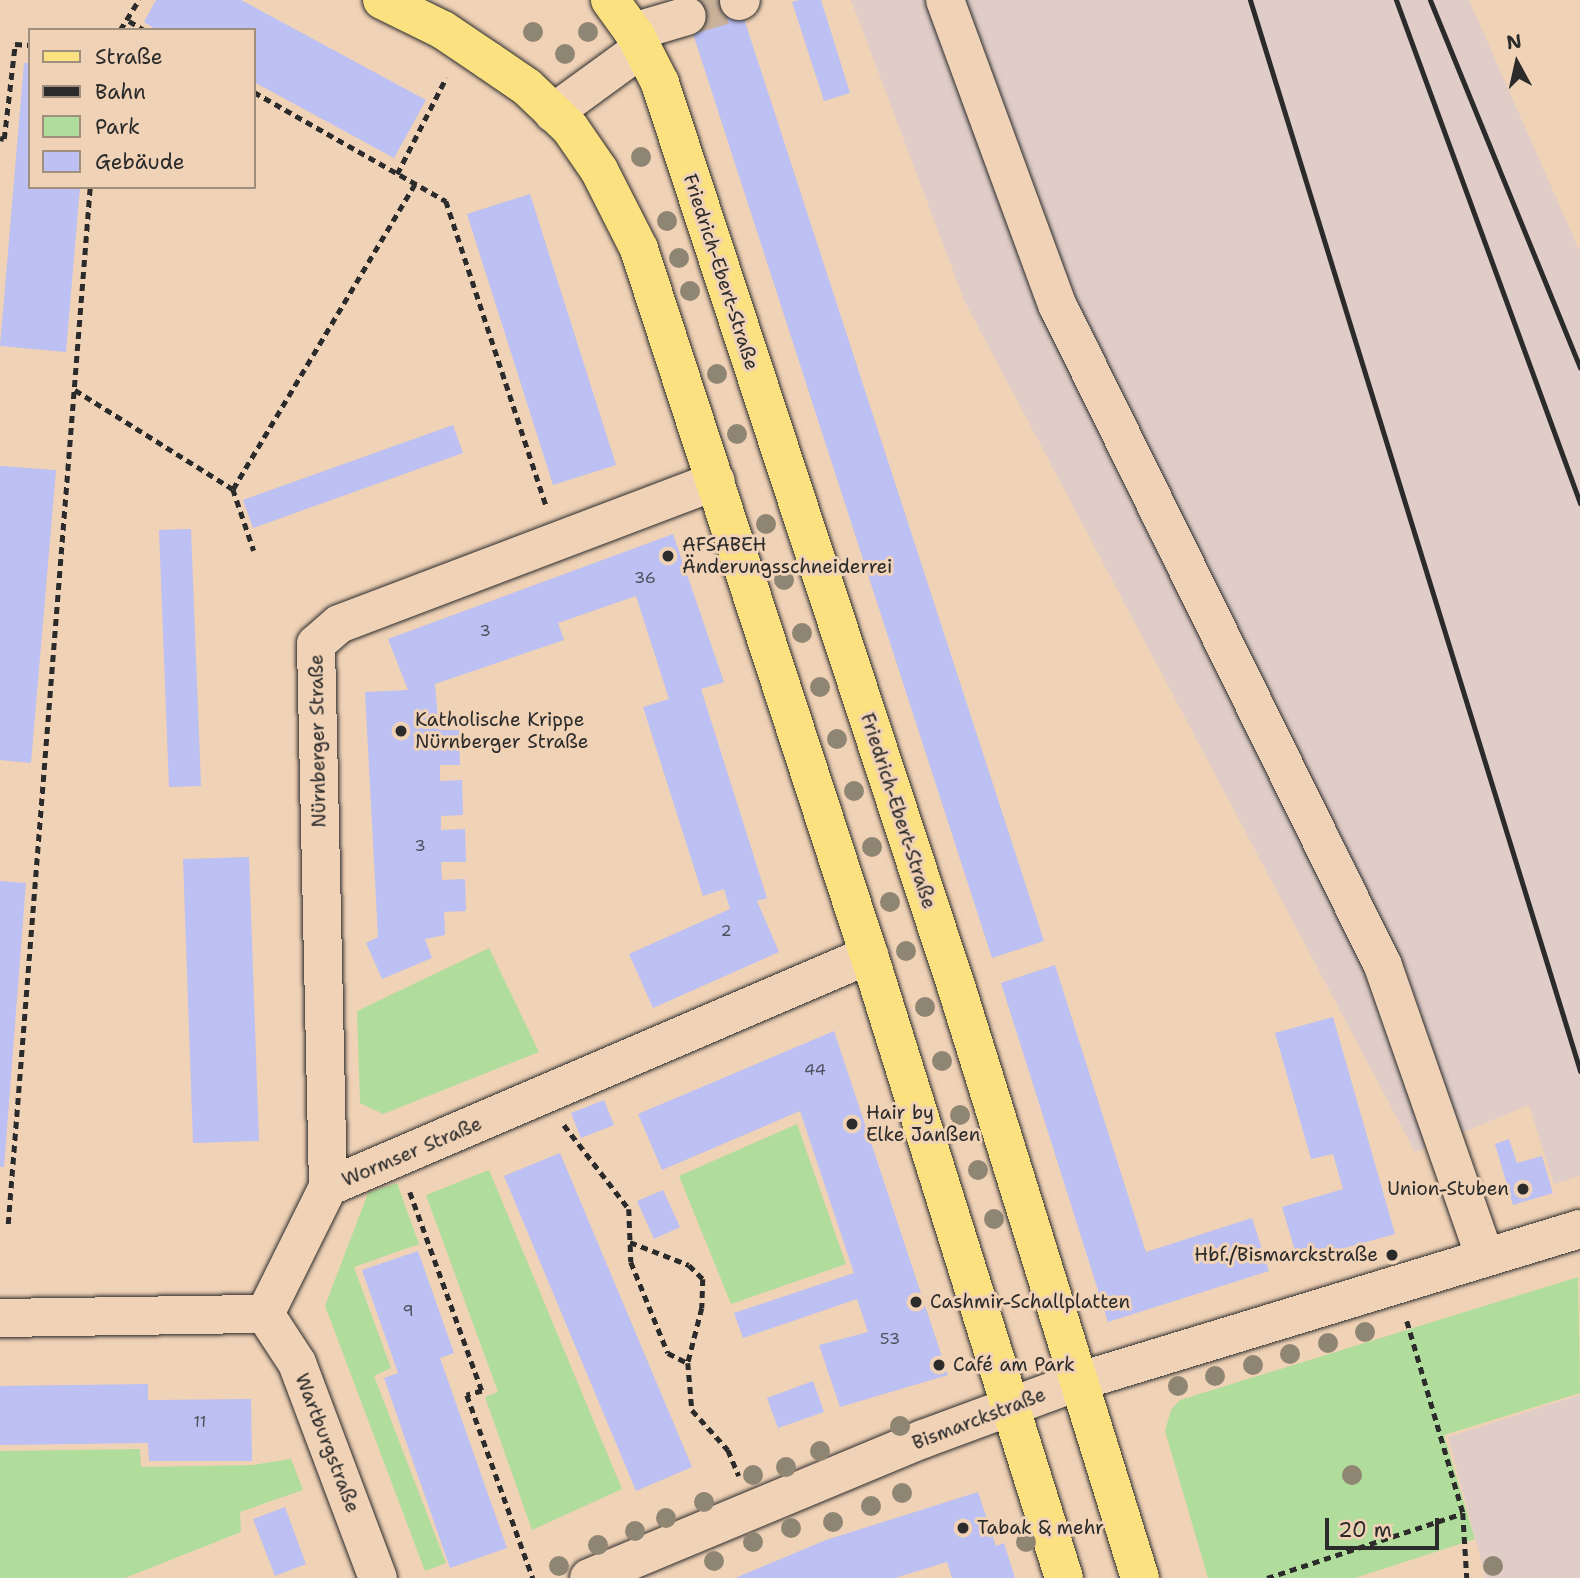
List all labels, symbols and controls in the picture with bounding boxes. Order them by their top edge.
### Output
legend [28,28,256,189]
north arrow [1482,28,1552,98]
text: N [1505,28,1523,55]
text: Straße [95,43,163,71]
text: Bahn [95,78,146,106]
text: Park [95,113,140,141]
text: Gebäude [95,148,185,176]
street label: Friedrich-Ebert-Straße [679,171,763,373]
place label: AFSABEH Änderungsschneiderrei [682,534,892,578]
marker: AFSABEH Änderungsschneiderrei [660,548,676,564]
house number: 36 [634,568,656,588]
house number: 3 [479,621,491,641]
street label: Nürnberger Straße [305,654,331,828]
place label: Katholische Krippe Nürnberger Straße [415,709,589,753]
street label: Friedrich-Ebert-Straße [856,710,940,912]
marker: Katholische Krippe Nürnberger Straße [393,723,409,739]
house number: 3 [414,836,426,856]
house number: 2 [720,921,732,941]
house number: 44 [804,1060,826,1080]
place label: Hair by Elke Janßen [866,1102,980,1146]
street label: Wormser Straße [339,1112,485,1192]
marker: Hair by Elke Janßen [844,1116,860,1132]
place label: Union-Stuben [1387,1178,1509,1200]
marker: Union-Stuben [1515,1181,1531,1197]
place label: Hbf./Bismarckstraße [1194,1244,1378,1266]
marker: Hbf./Bismarckstraße [1384,1247,1400,1263]
place label: Cashmir-Schallplatten [930,1291,1130,1313]
marker: Cashmir-Schallplatten [908,1294,924,1310]
house number: 9 [402,1301,414,1321]
house number: 53 [880,1329,900,1349]
place label: Café am Park [953,1354,1075,1376]
marker: Café am Park [931,1357,947,1373]
street label: Wartburgstraße [290,1370,364,1516]
street label: Bismarckstraße [909,1383,1049,1455]
house number: 11 [194,1412,206,1432]
scale bar [1328,1504,1442,1548]
text: 20 m [1338,1516,1392,1544]
place label: Tabak & mehr [977,1517,1104,1539]
marker: Tabak & mehr [955,1520,971,1536]

